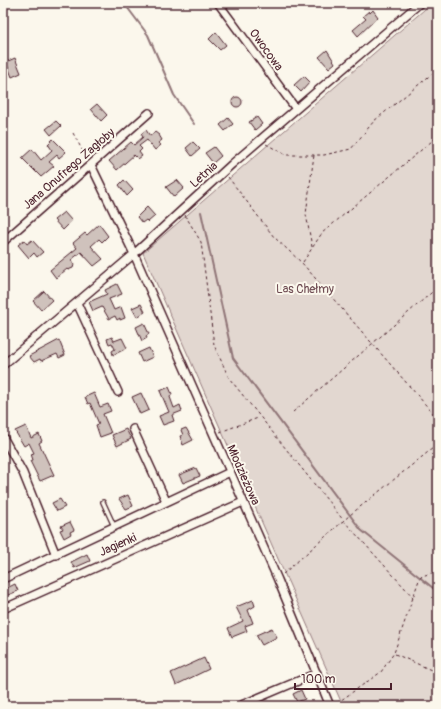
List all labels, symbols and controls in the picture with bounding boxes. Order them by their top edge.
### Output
street label: Owocowa [246,26,286,74]
street label: Jana Onufrego Zagłoby [20,125,118,213]
street label: Letnia [187,158,221,191]
park label: Las Chełmy [276,282,334,297]
street label: Młodzieżowa [223,442,263,508]
street label: Jagienki [97,530,139,560]
scale bar [295,665,391,691]
text: 100 m [301,672,336,687]

